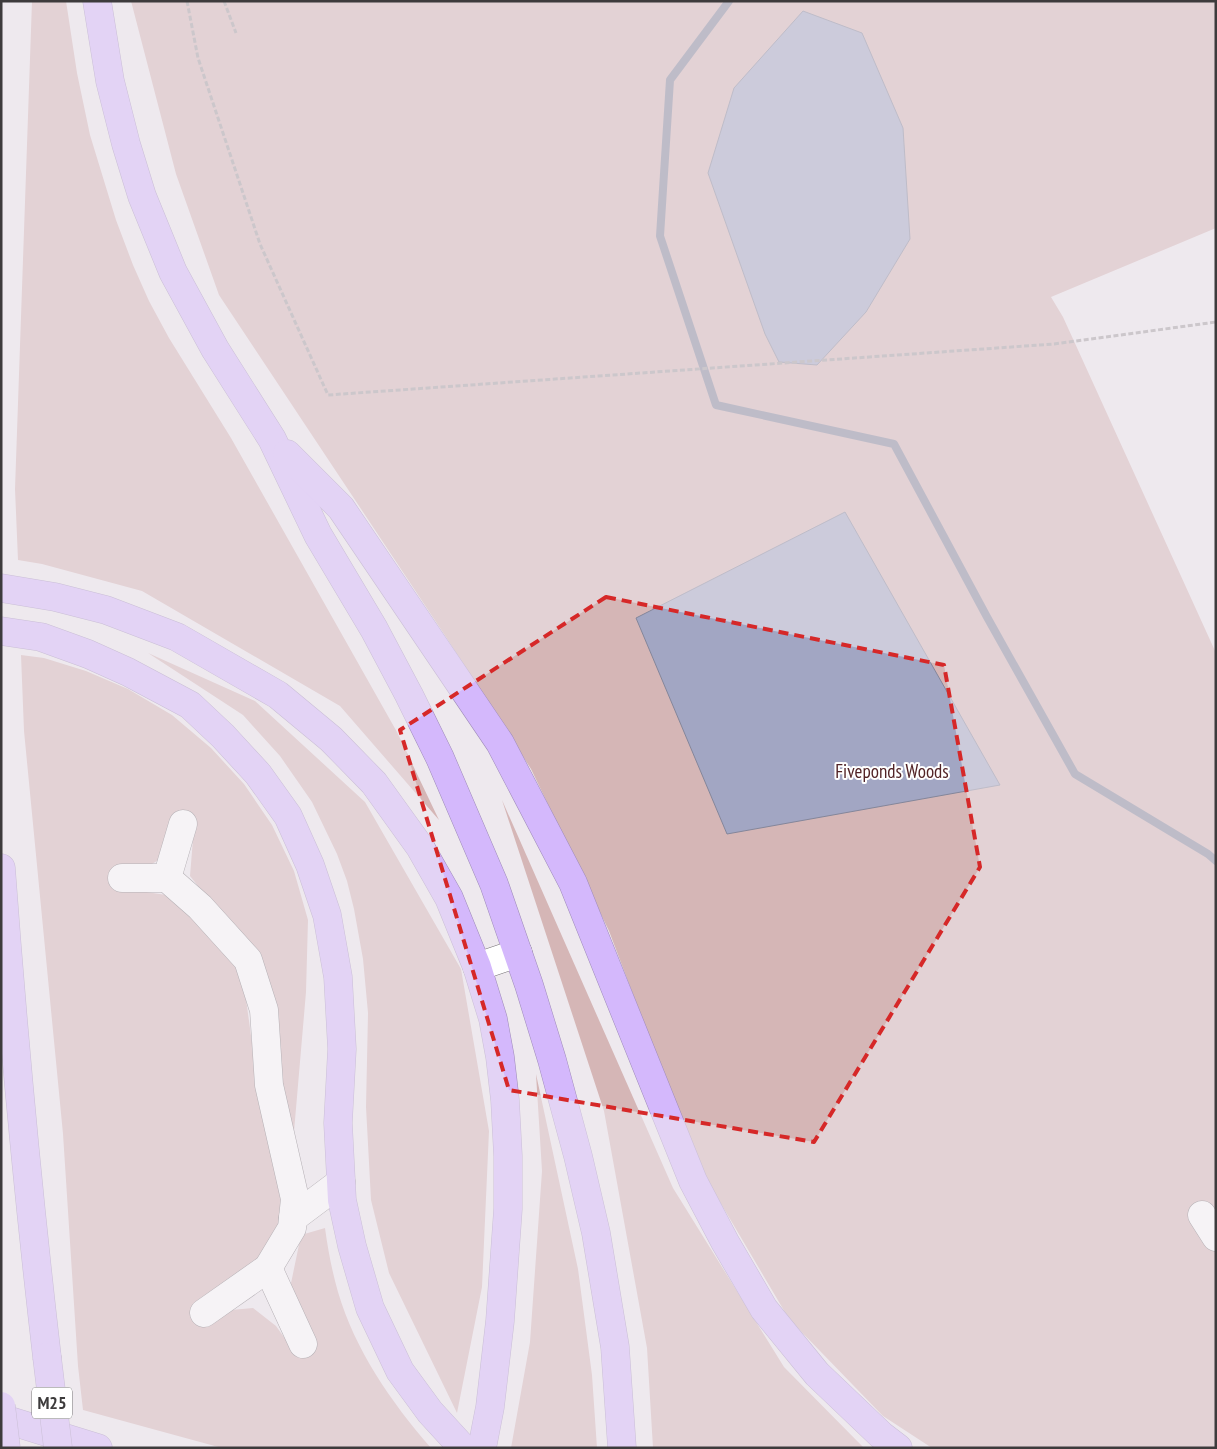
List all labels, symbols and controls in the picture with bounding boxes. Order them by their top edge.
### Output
park label: Fiveponds Woods [835,759,949,783]
road number: M25 [32,1388,72,1419]

